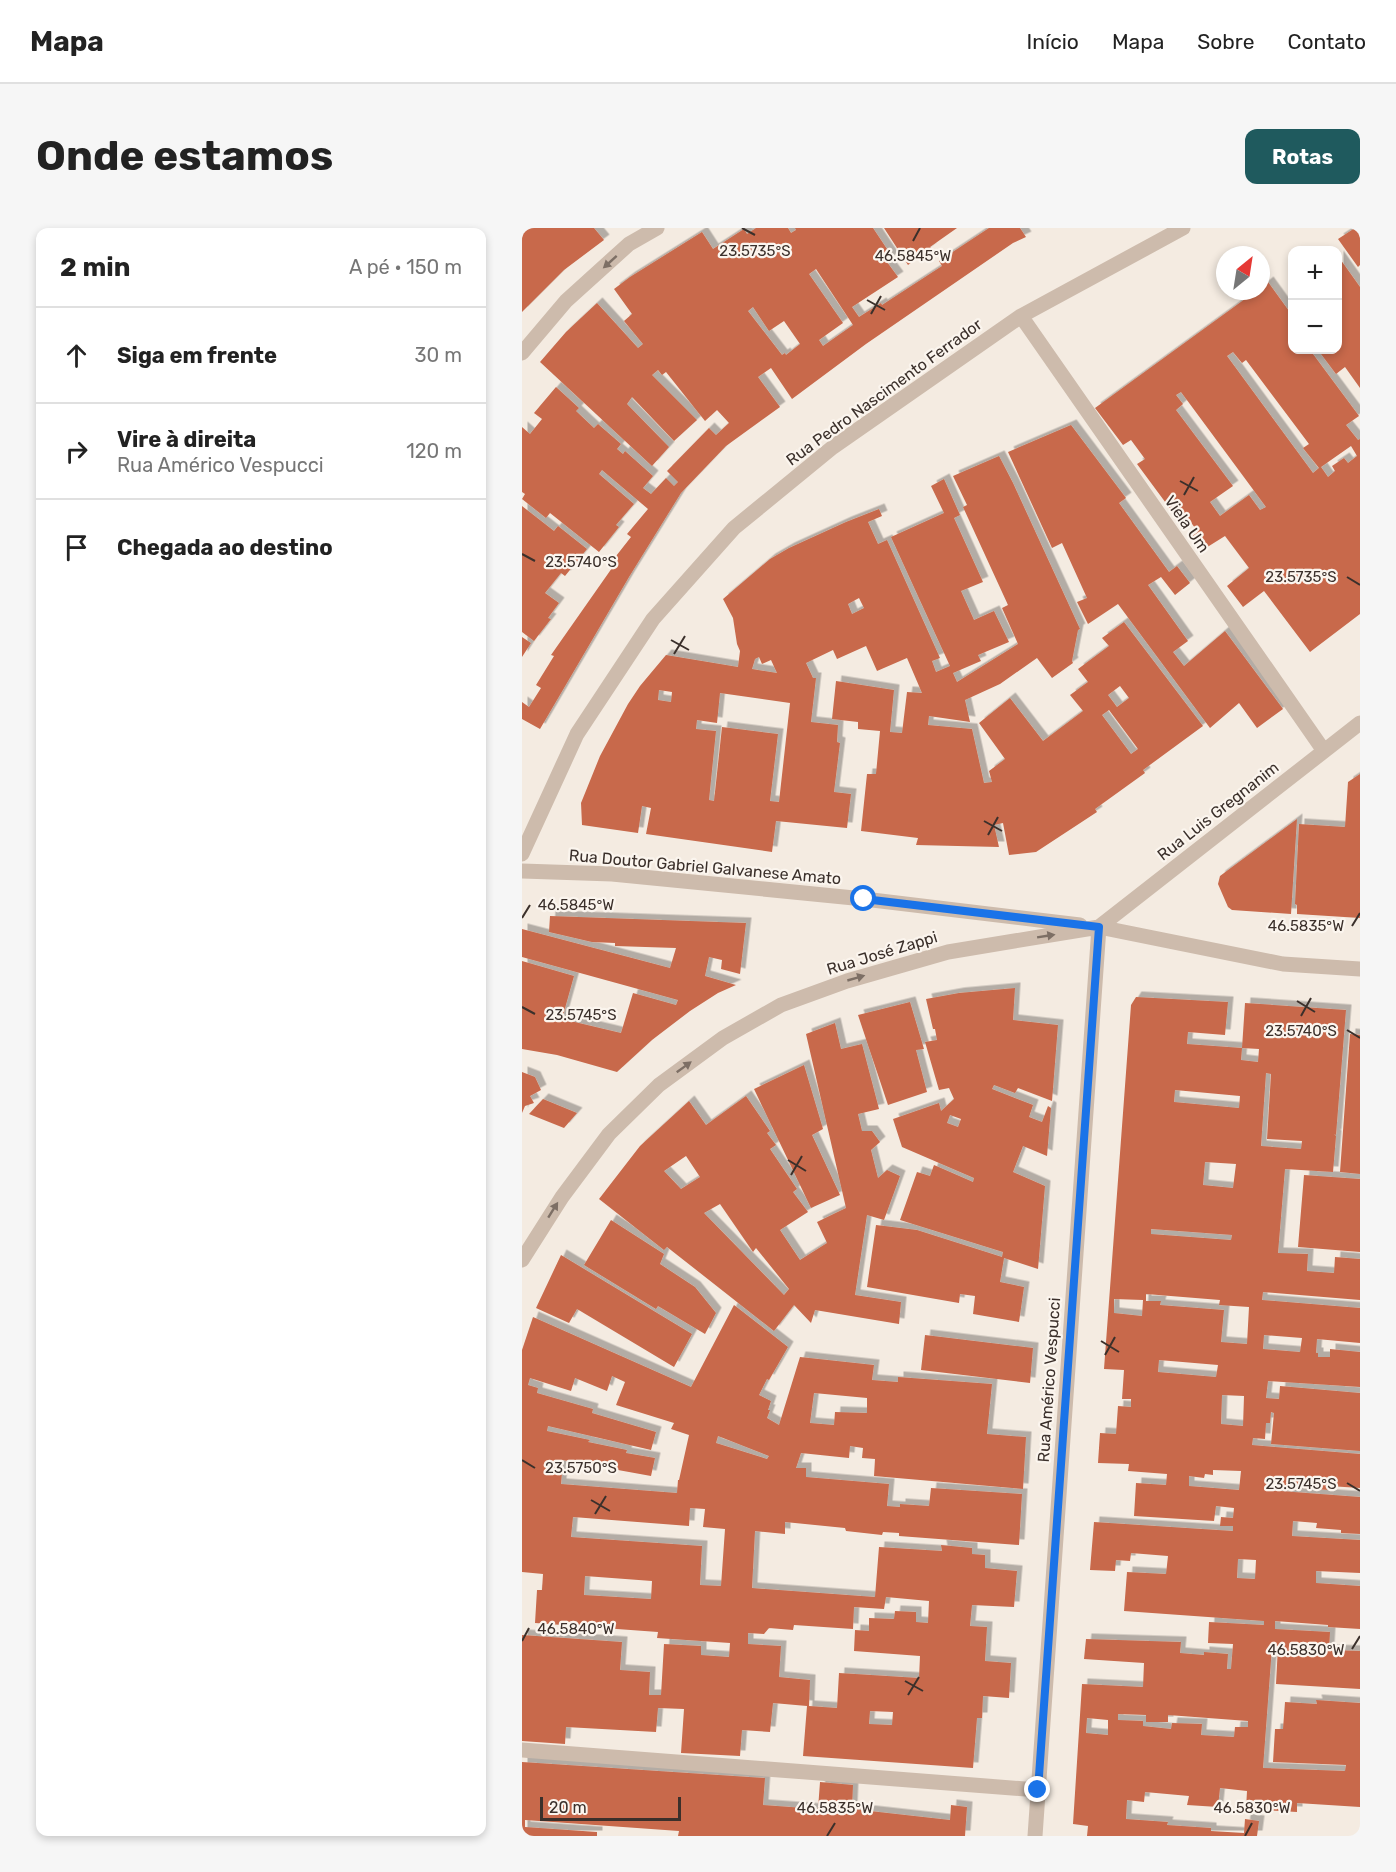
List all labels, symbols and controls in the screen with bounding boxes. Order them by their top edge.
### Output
text: Mapa [30,25,104,58]
text: Início [1027,29,1079,54]
text: Mapa [1112,29,1164,54]
text: Sobre [1197,29,1254,54]
text: Contato [1287,29,1366,54]
button: Rotas [1245,129,1360,184]
text: Onde estamos [36,131,333,181]
text: 23.5735°S [719,242,791,260]
north arrow [1216,246,1270,300]
map controls [1288,246,1342,354]
button: + [1288,246,1342,300]
text: 46.5845°W [875,247,951,265]
text: 2 min [60,252,130,283]
text: A pé · 150 m [349,255,462,279]
one-way arrow [603,255,618,268]
button: − [1288,300,1342,354]
street label: Rua Pedro Nascimento Ferrador [782,315,986,469]
icon: ahead [60,339,93,372]
text: Siga em frente [117,342,277,369]
text: 30 m [415,343,462,367]
text: Vire à direita [117,426,256,453]
icon: right [60,435,93,468]
text: 120 m [406,439,462,463]
text: Rua Américo Vespucci [117,453,324,477]
street label: Viela Um [1160,492,1214,556]
icon: arrive [60,531,93,564]
text: Chegada ao destino [117,534,333,561]
text: 23.5740°S [545,553,617,571]
text: 23.5735°S [1265,568,1337,586]
street label: Rua Luis Gregnanim [1153,758,1283,864]
street label: Rua Doutor Gabriel Galvanese Amato [568,846,842,888]
route start [850,885,876,911]
text: 46.5845°W [538,896,614,914]
text: 46.5835°W [1268,917,1344,935]
street label: Rua José Zappi [824,927,940,979]
one-way arrow [1036,931,1055,940]
one-way arrow [847,973,865,982]
text: 23.5745°S [545,1006,617,1024]
text: 23.5740°S [1265,1022,1337,1040]
one-way arrow [675,1061,691,1073]
one-way arrow [547,1202,558,1218]
street label: Rua Américo Vespucci [1034,1297,1064,1463]
text: 23.5750°S [545,1459,617,1477]
text: 23.5745°S [1265,1475,1337,1493]
text: 46.5840°W [537,1620,615,1638]
text: 46.5830°W [1268,1641,1344,1659]
route end [1024,1776,1050,1802]
scale bar [540,1794,681,1822]
text: 20 m [549,1798,587,1817]
text: 46.5835°W [797,1799,873,1817]
text: 46.5830°W [1214,1799,1290,1817]

